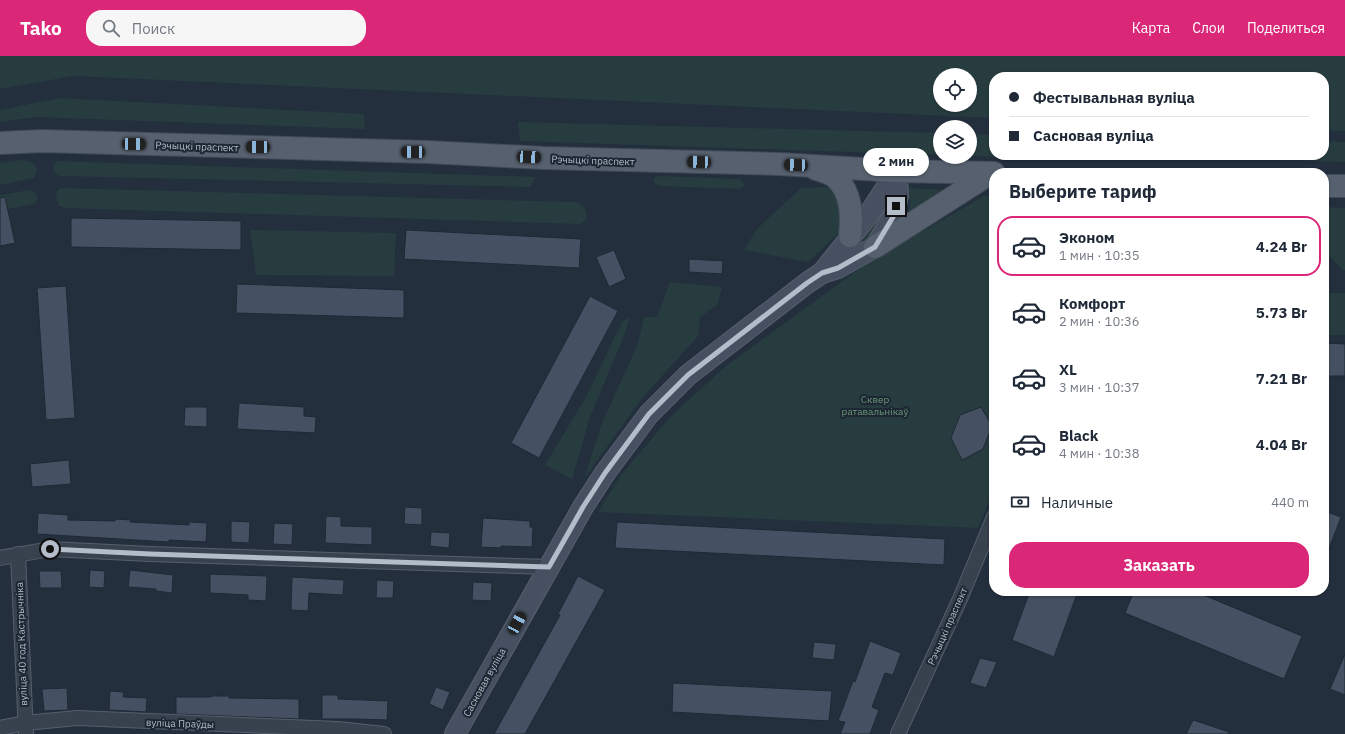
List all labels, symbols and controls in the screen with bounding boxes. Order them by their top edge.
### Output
search box [86,10,366,46]
text: Tako [20,16,62,40]
icon: search [100,17,122,39]
text: Поиск [132,19,175,38]
text: Карта [1132,19,1170,37]
text: Слои [1192,19,1225,37]
text: Поделиться [1247,19,1325,37]
map controls [933,68,977,164]
button: locate [933,68,977,112]
text: Фестывальная вуліца [1033,88,1195,107]
button: layers [933,120,977,164]
text: Сасновая вуліца [1033,126,1154,145]
car [122,138,146,150]
street label: Рэчыцкі праспект [155,139,239,154]
car [246,141,270,153]
car [401,146,425,158]
callout: 2 мин [863,148,929,176]
car [517,150,541,164]
street label: Рэчыцкі праспект [551,153,635,168]
text: 2 мин [878,153,914,170]
car [687,156,711,168]
car [784,159,808,171]
text: Выберите тариф [1009,180,1156,203]
route end [887,197,905,215]
icon: car [1011,228,1047,264]
text: Эконом [1059,228,1115,247]
text: 4.24 Br [1256,237,1307,256]
text: 1 мин · 10:35 [1059,247,1140,264]
icon: car [1011,294,1047,330]
text: Комфорт [1059,294,1125,313]
text: 5.73 Br [1256,303,1307,322]
text: 2 мин · 10:36 [1059,313,1140,330]
icon: car [1011,360,1047,396]
text: XL [1059,360,1077,379]
text: 7.21 Br [1256,369,1307,388]
text: 3 мин · 10:37 [1059,379,1140,396]
park label: Сквер ратавальнікаў [842,393,908,418]
icon: car [1011,426,1047,462]
text: Black [1059,426,1099,445]
text: 4.04 Br [1256,435,1307,454]
text: 4 мин · 10:38 [1059,445,1140,462]
icon: cash [1009,491,1031,513]
text: Наличные [1041,493,1113,512]
text: 440 m [1271,494,1309,511]
route start [41,540,59,558]
button: Заказать [1009,542,1309,588]
street label: вуліца 40 год Кастрычніка [13,581,30,706]
street label: Рэчыцкі праспект [925,585,970,667]
car [506,610,528,636]
street label: Сасновая вуліца [460,645,509,719]
street label: вуліца Праўды [146,716,214,731]

